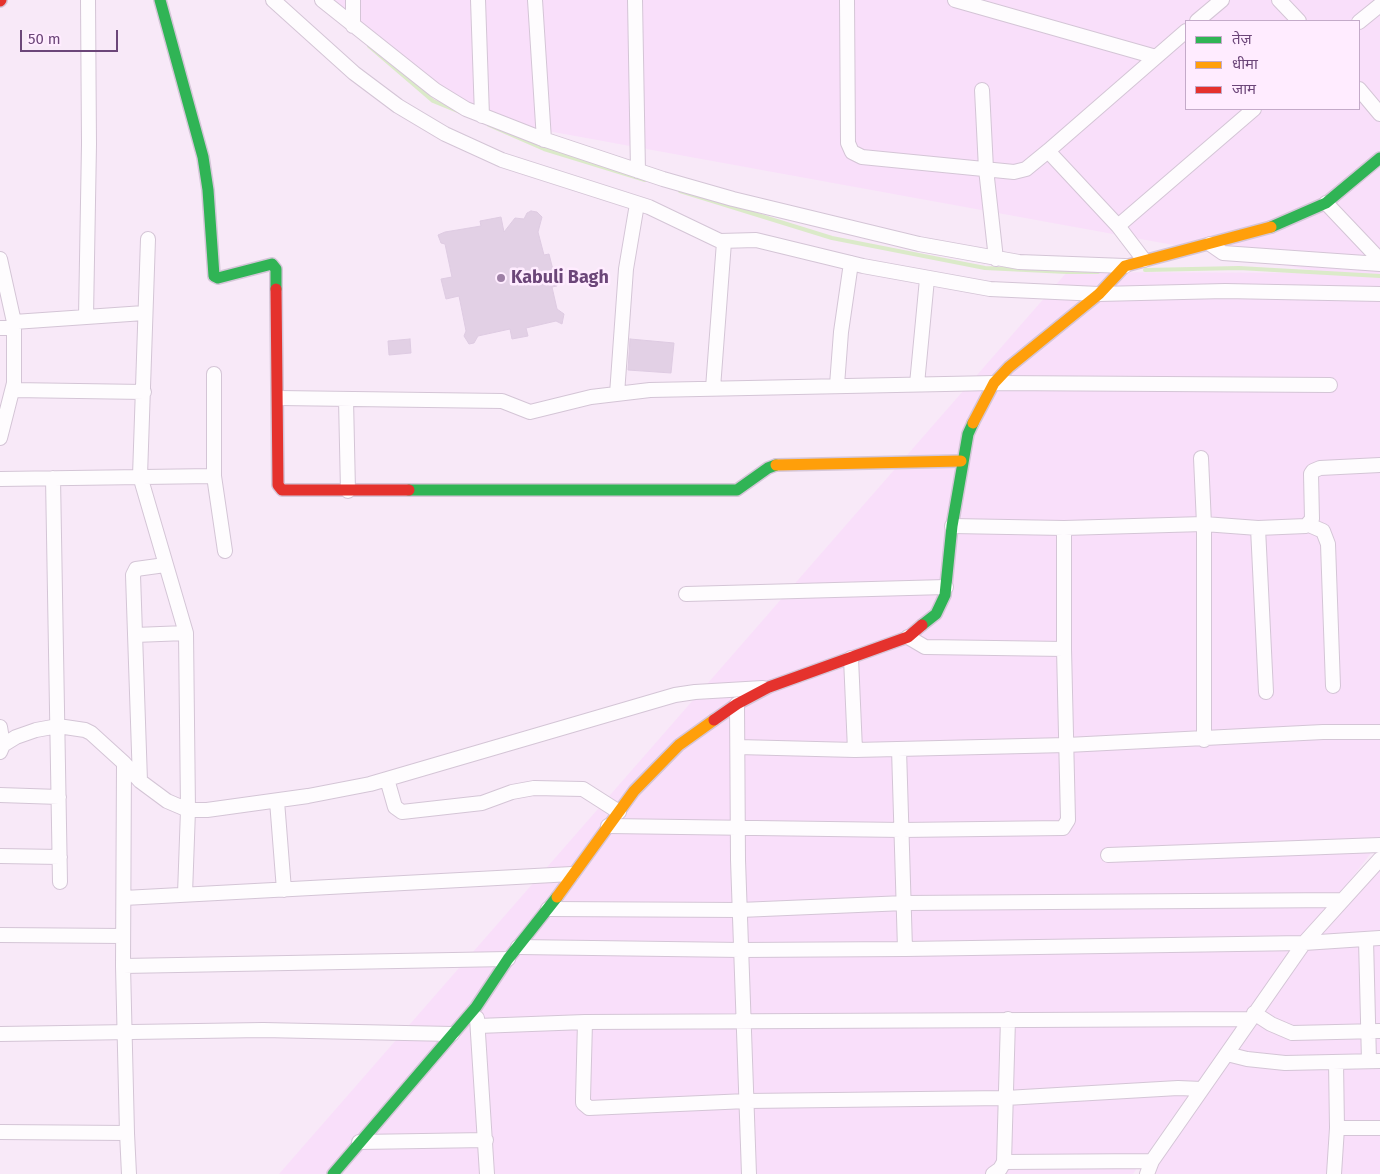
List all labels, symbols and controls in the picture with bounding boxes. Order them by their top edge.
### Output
scale bar [22,20,120,52]
legend [1185,20,1360,110]
text: 50 m [28,30,61,48]
text: तेज़ [1232,30,1252,48]
text: धीमा [1232,55,1258,73]
text: जाम [1232,80,1256,98]
place label: Kabuli Bagh [511,267,609,289]
marker: Kabuli Bagh [495,272,507,284]

